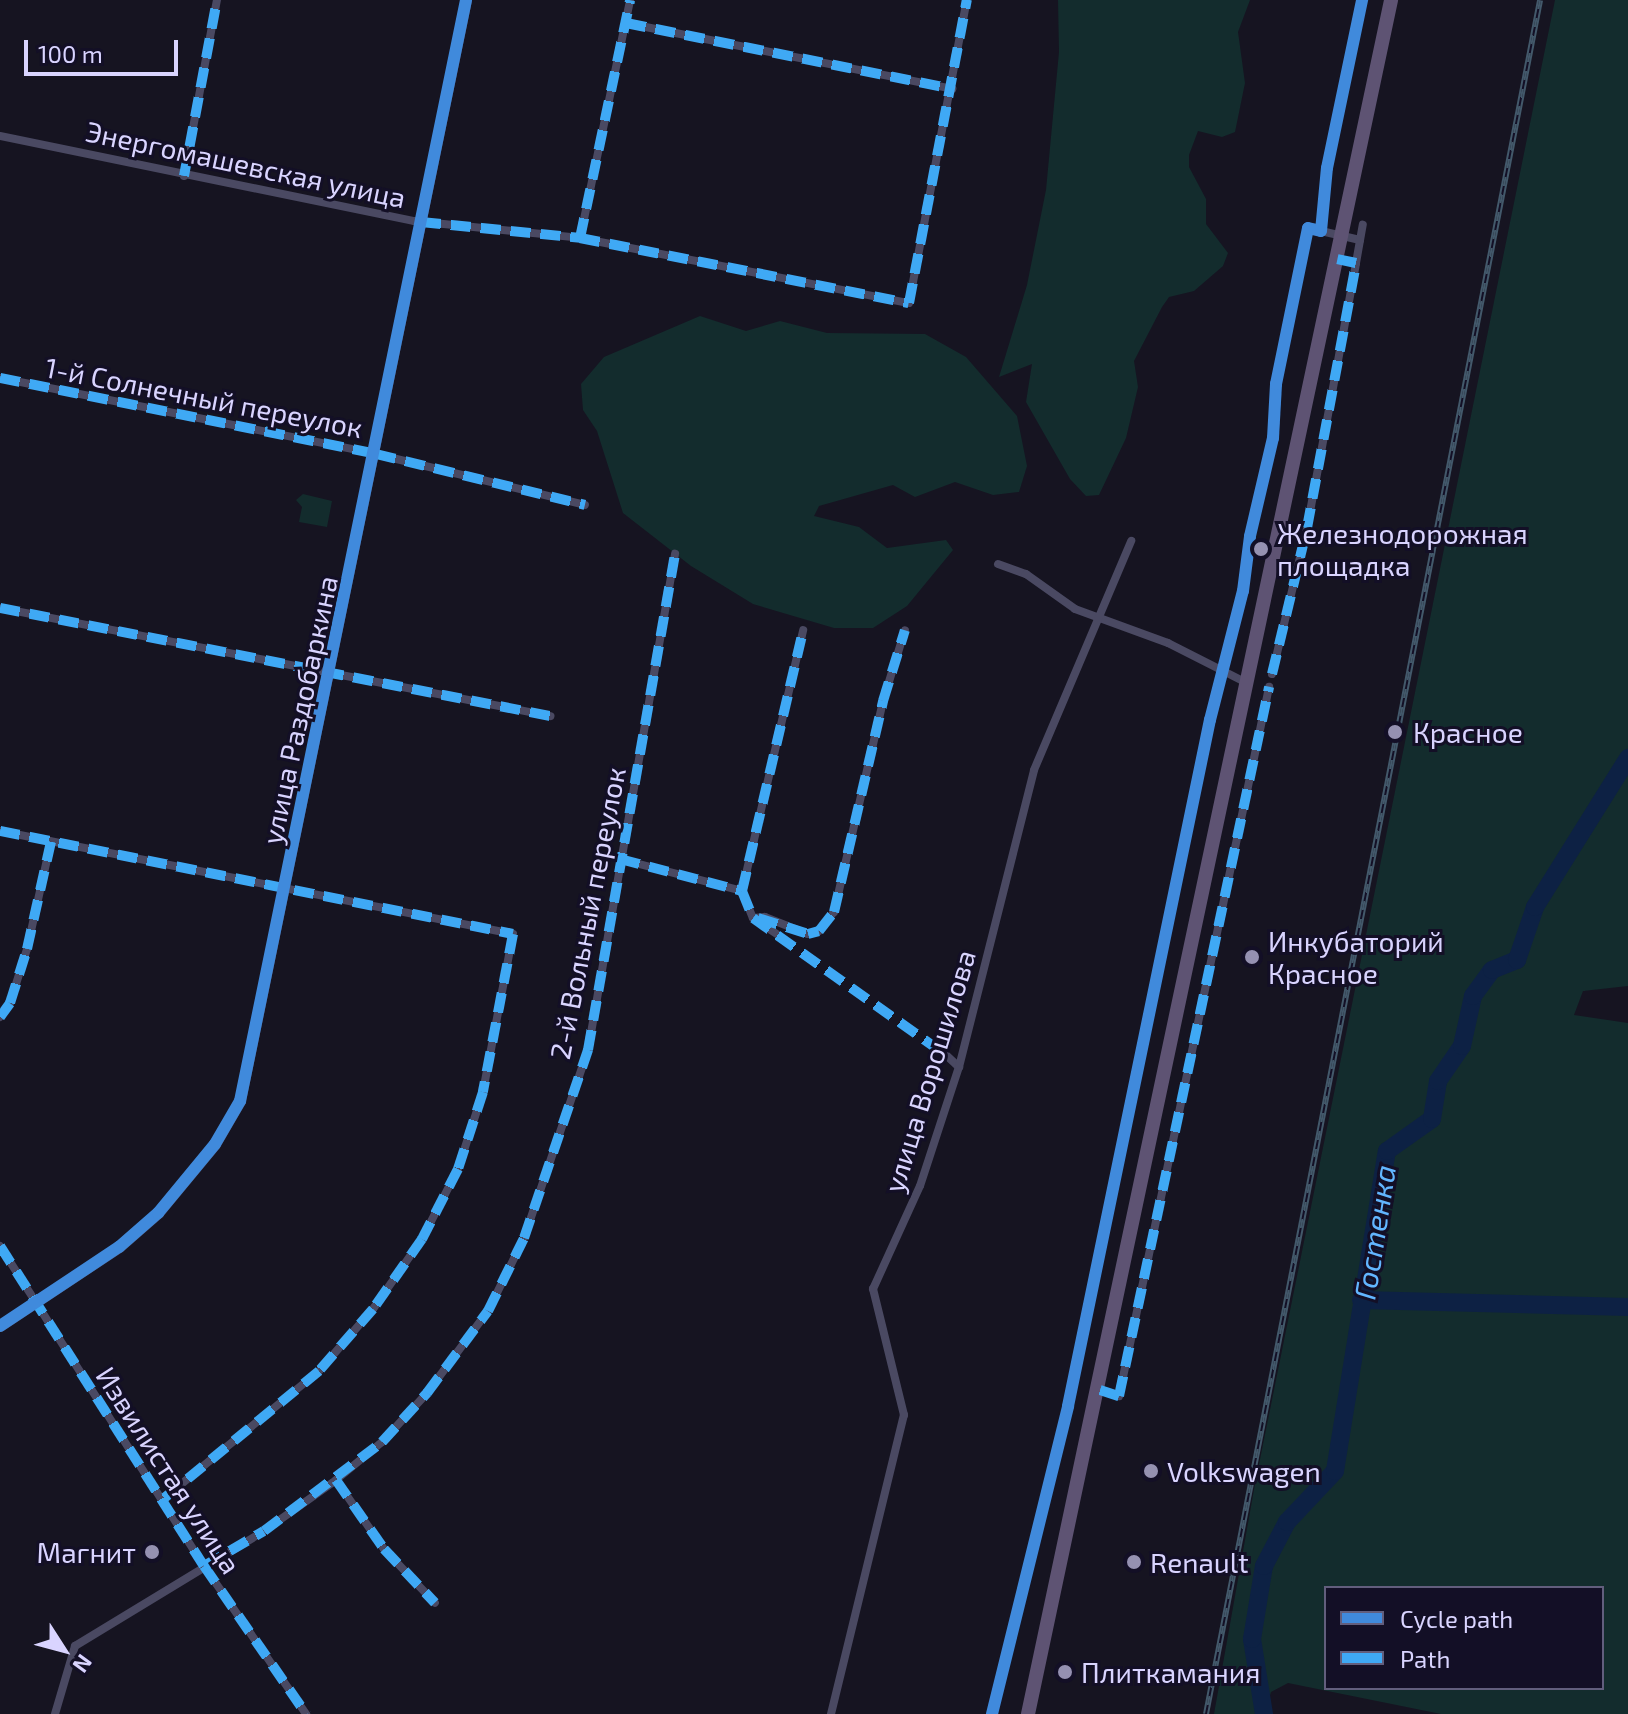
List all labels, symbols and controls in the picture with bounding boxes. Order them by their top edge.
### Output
scale bar [28,24,182,74]
text: 100 m [38,39,103,68]
street label: Энергомашевская улица [83,114,409,214]
street label: 1-й Солнечный переулок [43,350,365,444]
place label: Железнодорожная площадка [1277,516,1528,582]
marker: Железнодорожная площадка [1252,540,1270,558]
street label: улица Раздобаркина [254,573,344,847]
place label: Красное [1413,715,1523,749]
marker: Красное [1384,721,1406,743]
street label: 2-й Вольный переулок [542,764,632,1062]
place label: Инкубаторий Красное [1268,924,1444,990]
street label: улица Ворошилова [876,946,982,1196]
marker: Инкубаторий Красное [1243,948,1261,966]
water label: Гостенка [1346,1162,1402,1302]
street label: Извилистая улица [90,1360,248,1580]
place label: Volkswagen [1167,1454,1321,1488]
marker: Volkswagen [1142,1462,1160,1480]
place label: Магнит [37,1535,136,1569]
marker: Магнит [143,1543,161,1561]
place label: Renault [1150,1545,1249,1579]
marker: Renault [1125,1553,1143,1571]
legend [1324,1586,1604,1690]
text: Cycle path [1400,1604,1513,1633]
north arrow [24,1610,104,1690]
text: Path [1400,1644,1450,1673]
text: N [68,1650,99,1678]
place label: Плиткамания [1081,1655,1260,1689]
marker: Плиткамания [1056,1663,1074,1681]

